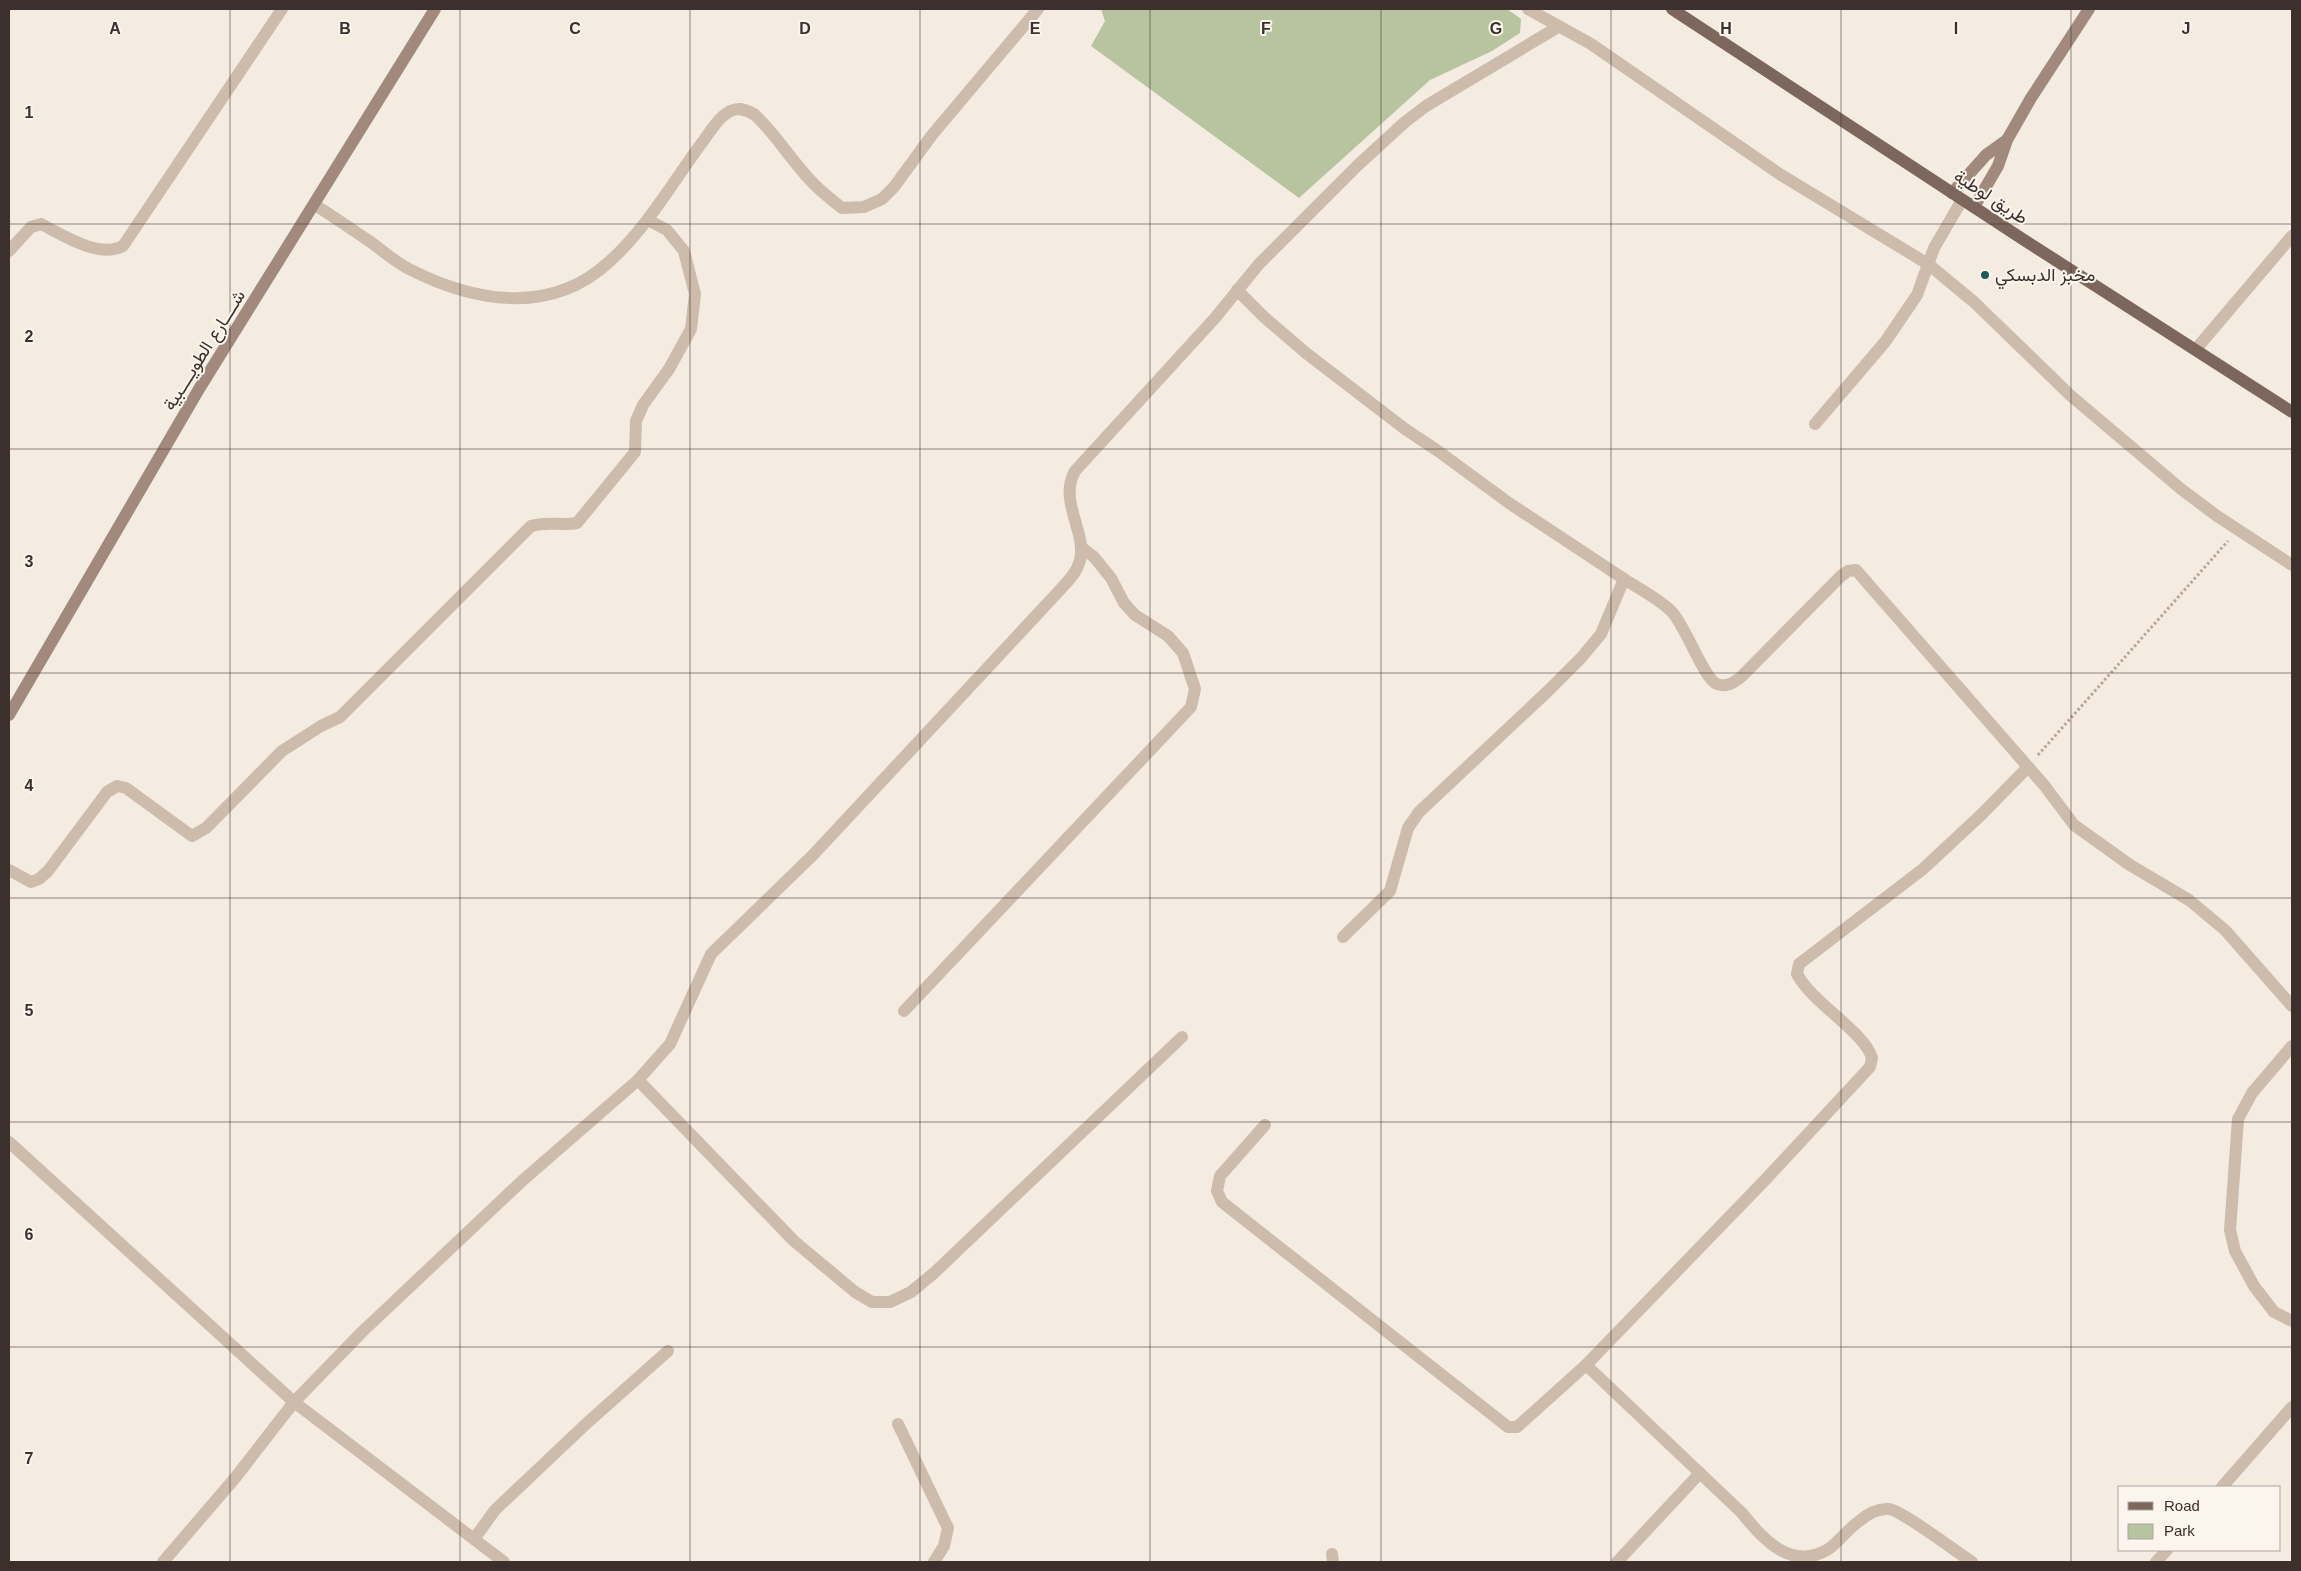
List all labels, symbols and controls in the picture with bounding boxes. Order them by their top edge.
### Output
text: A [109,20,121,37]
text: B [339,20,351,37]
text: C [569,20,581,37]
text: D [799,20,811,37]
text: E [1030,20,1041,37]
text: F [1261,20,1271,37]
text: G [1490,20,1502,37]
text: H [1720,20,1732,37]
text: I [1954,20,1958,37]
text: J [2182,20,2190,37]
text: 1 [25,104,34,121]
street label: طريق لوطية [1950,166,2032,229]
place label: مخبز الدبسكي [1995,265,2095,290]
marker: مخبز الدبسكي [1979,269,1991,281]
street label: شــــارع الطويــــبية [159,286,251,415]
text: 2 [25,328,34,345]
text: 3 [25,553,34,570]
text: 4 [25,777,34,794]
text: 5 [25,1002,34,1019]
text: 6 [25,1226,34,1243]
text: 7 [25,1450,34,1467]
legend [2118,1486,2281,1551]
text: Road [2164,1497,2200,1514]
text: Park [2164,1522,2195,1539]

